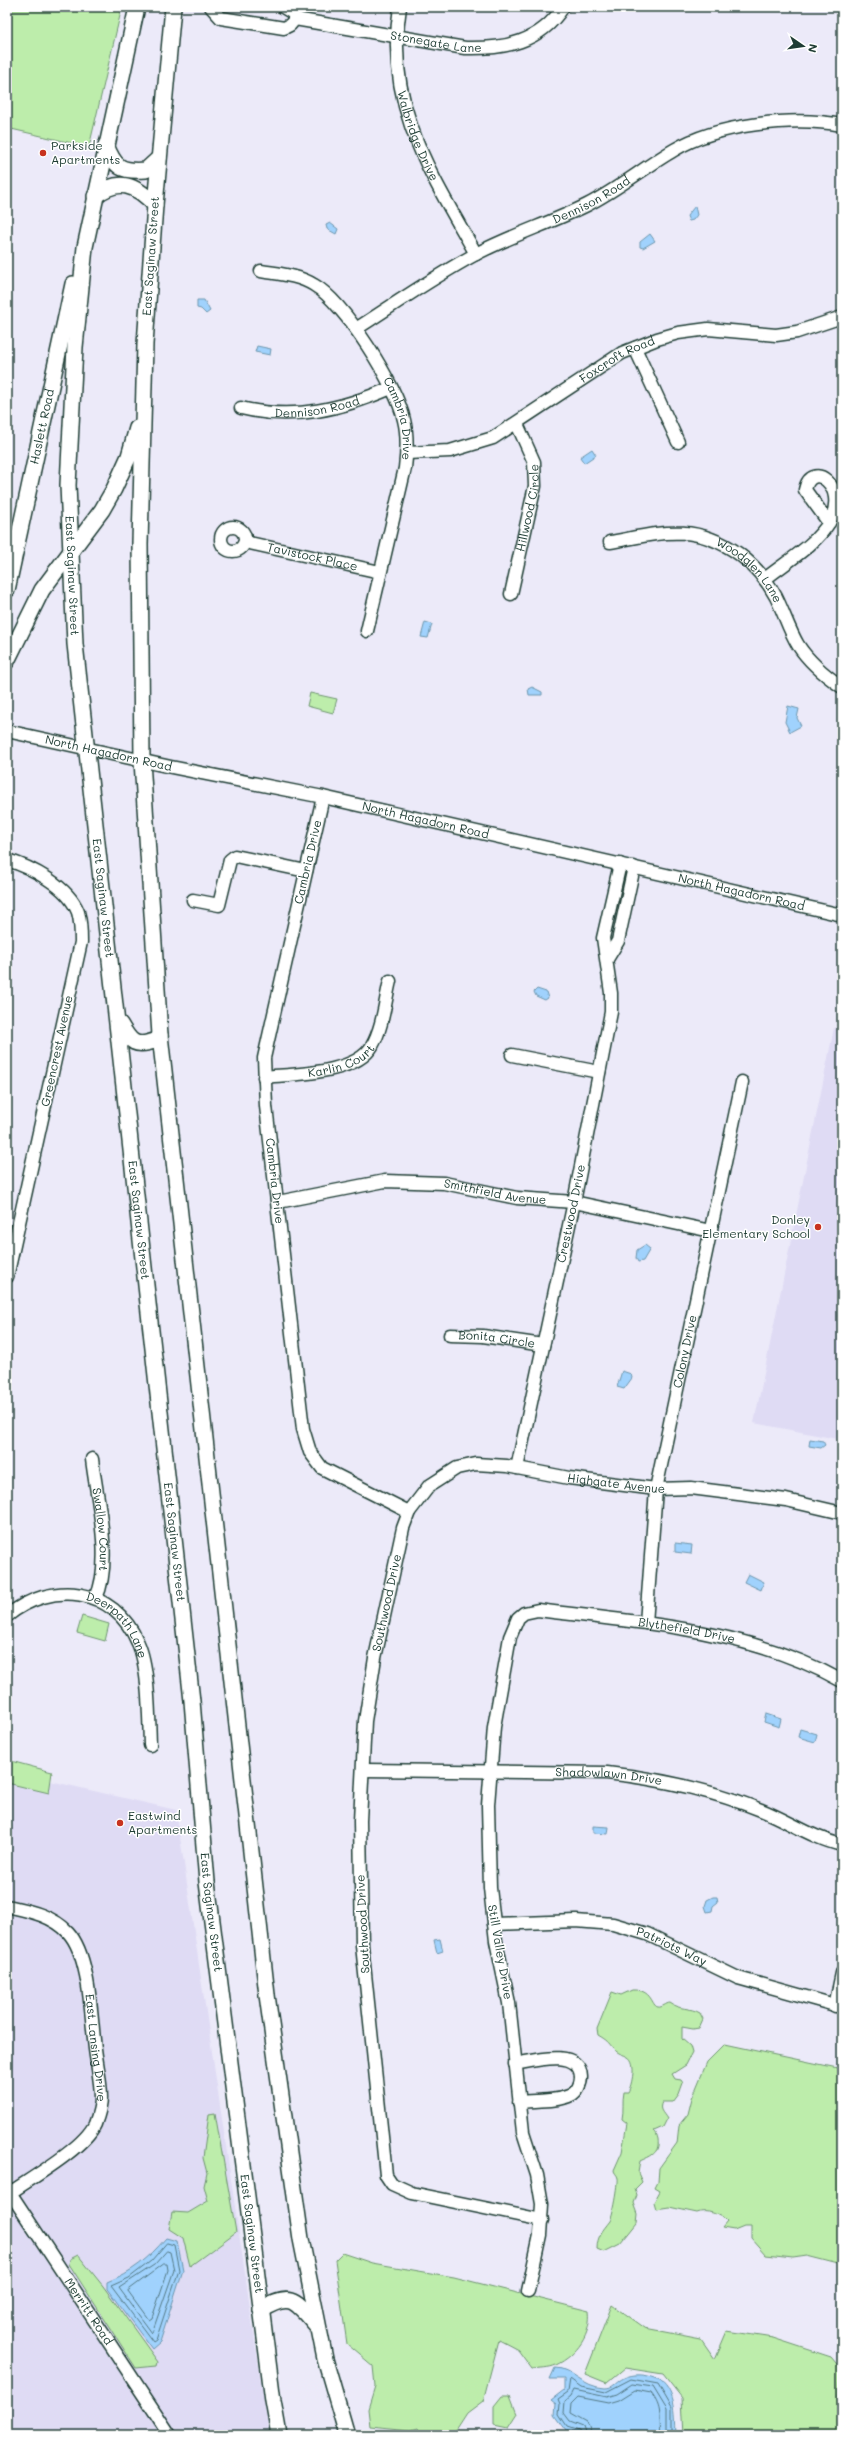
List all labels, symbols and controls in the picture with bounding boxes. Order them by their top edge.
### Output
street label: Stonegate Lane [389,26,482,55]
north arrow [783,26,823,66]
text: N [805,43,821,54]
street label: Walbridge Drive [394,89,443,183]
place label: Parkside Apartments [51,137,120,167]
marker: Parkside Apartments [38,148,48,158]
street label: Dennison Road [550,172,633,227]
street label: East Saginaw Street [138,196,162,316]
street label: Foxcroft Road [576,332,657,386]
street label: Cambria Drive [380,374,416,461]
street label: Haslett Road [25,387,57,466]
street label: Dennison Road [274,392,362,420]
street label: Hillwood Circle [512,464,542,553]
street label: East Saginaw Street [62,515,84,636]
street label: Woodglen Lane [714,533,787,605]
street label: Tavistock Place [266,538,359,574]
street label: North Hagadorn Road [44,731,174,774]
street label: North Hagadorn Road [361,797,491,842]
street label: Cambria Drive [290,818,324,905]
street label: East Saginaw Street [90,838,119,958]
street label: North Hagadorn Road [677,869,807,913]
street label: Greencrest Avenue [36,994,76,1108]
street label: Karlin Court [307,1041,378,1080]
street label: Cambria Drive [263,1137,288,1224]
street label: East Saginaw Street [125,1160,154,1280]
street label: Crestwood Drive [552,1163,588,1264]
street label: Smithfield Avenue [443,1174,547,1207]
place label: Donley Elementary School [702,1211,810,1241]
marker: Donley Elementary School [813,1222,823,1232]
street label: Colony Drive [669,1313,700,1389]
street label: Bonita Circle [458,1326,536,1351]
street label: Highgate Avenue [566,1469,665,1496]
street label: East Saginaw Street [161,1482,190,1602]
street label: Swallow Court [89,1486,113,1572]
street label: Southwood Drive [368,1553,404,1653]
street label: Deerpath Lane [84,1587,152,1660]
street label: Blythefield Drive [637,1613,737,1646]
street label: Shadowlawn Drive [555,1763,664,1788]
place label: Eastwind Apartments [128,1807,197,1837]
marker: Eastwind Apartments [115,1818,125,1828]
street label: East Saginaw Street [198,1852,227,1973]
street label: Southwood Drive [351,1874,373,1974]
street label: Still Valley Drive [485,1903,517,2001]
street label: Patriots Way [635,1922,710,1969]
street label: East Lansing Drive [82,1993,110,2102]
street label: East Saginaw Street [237,2173,268,2294]
street label: Merritt Road [61,2274,117,2348]

